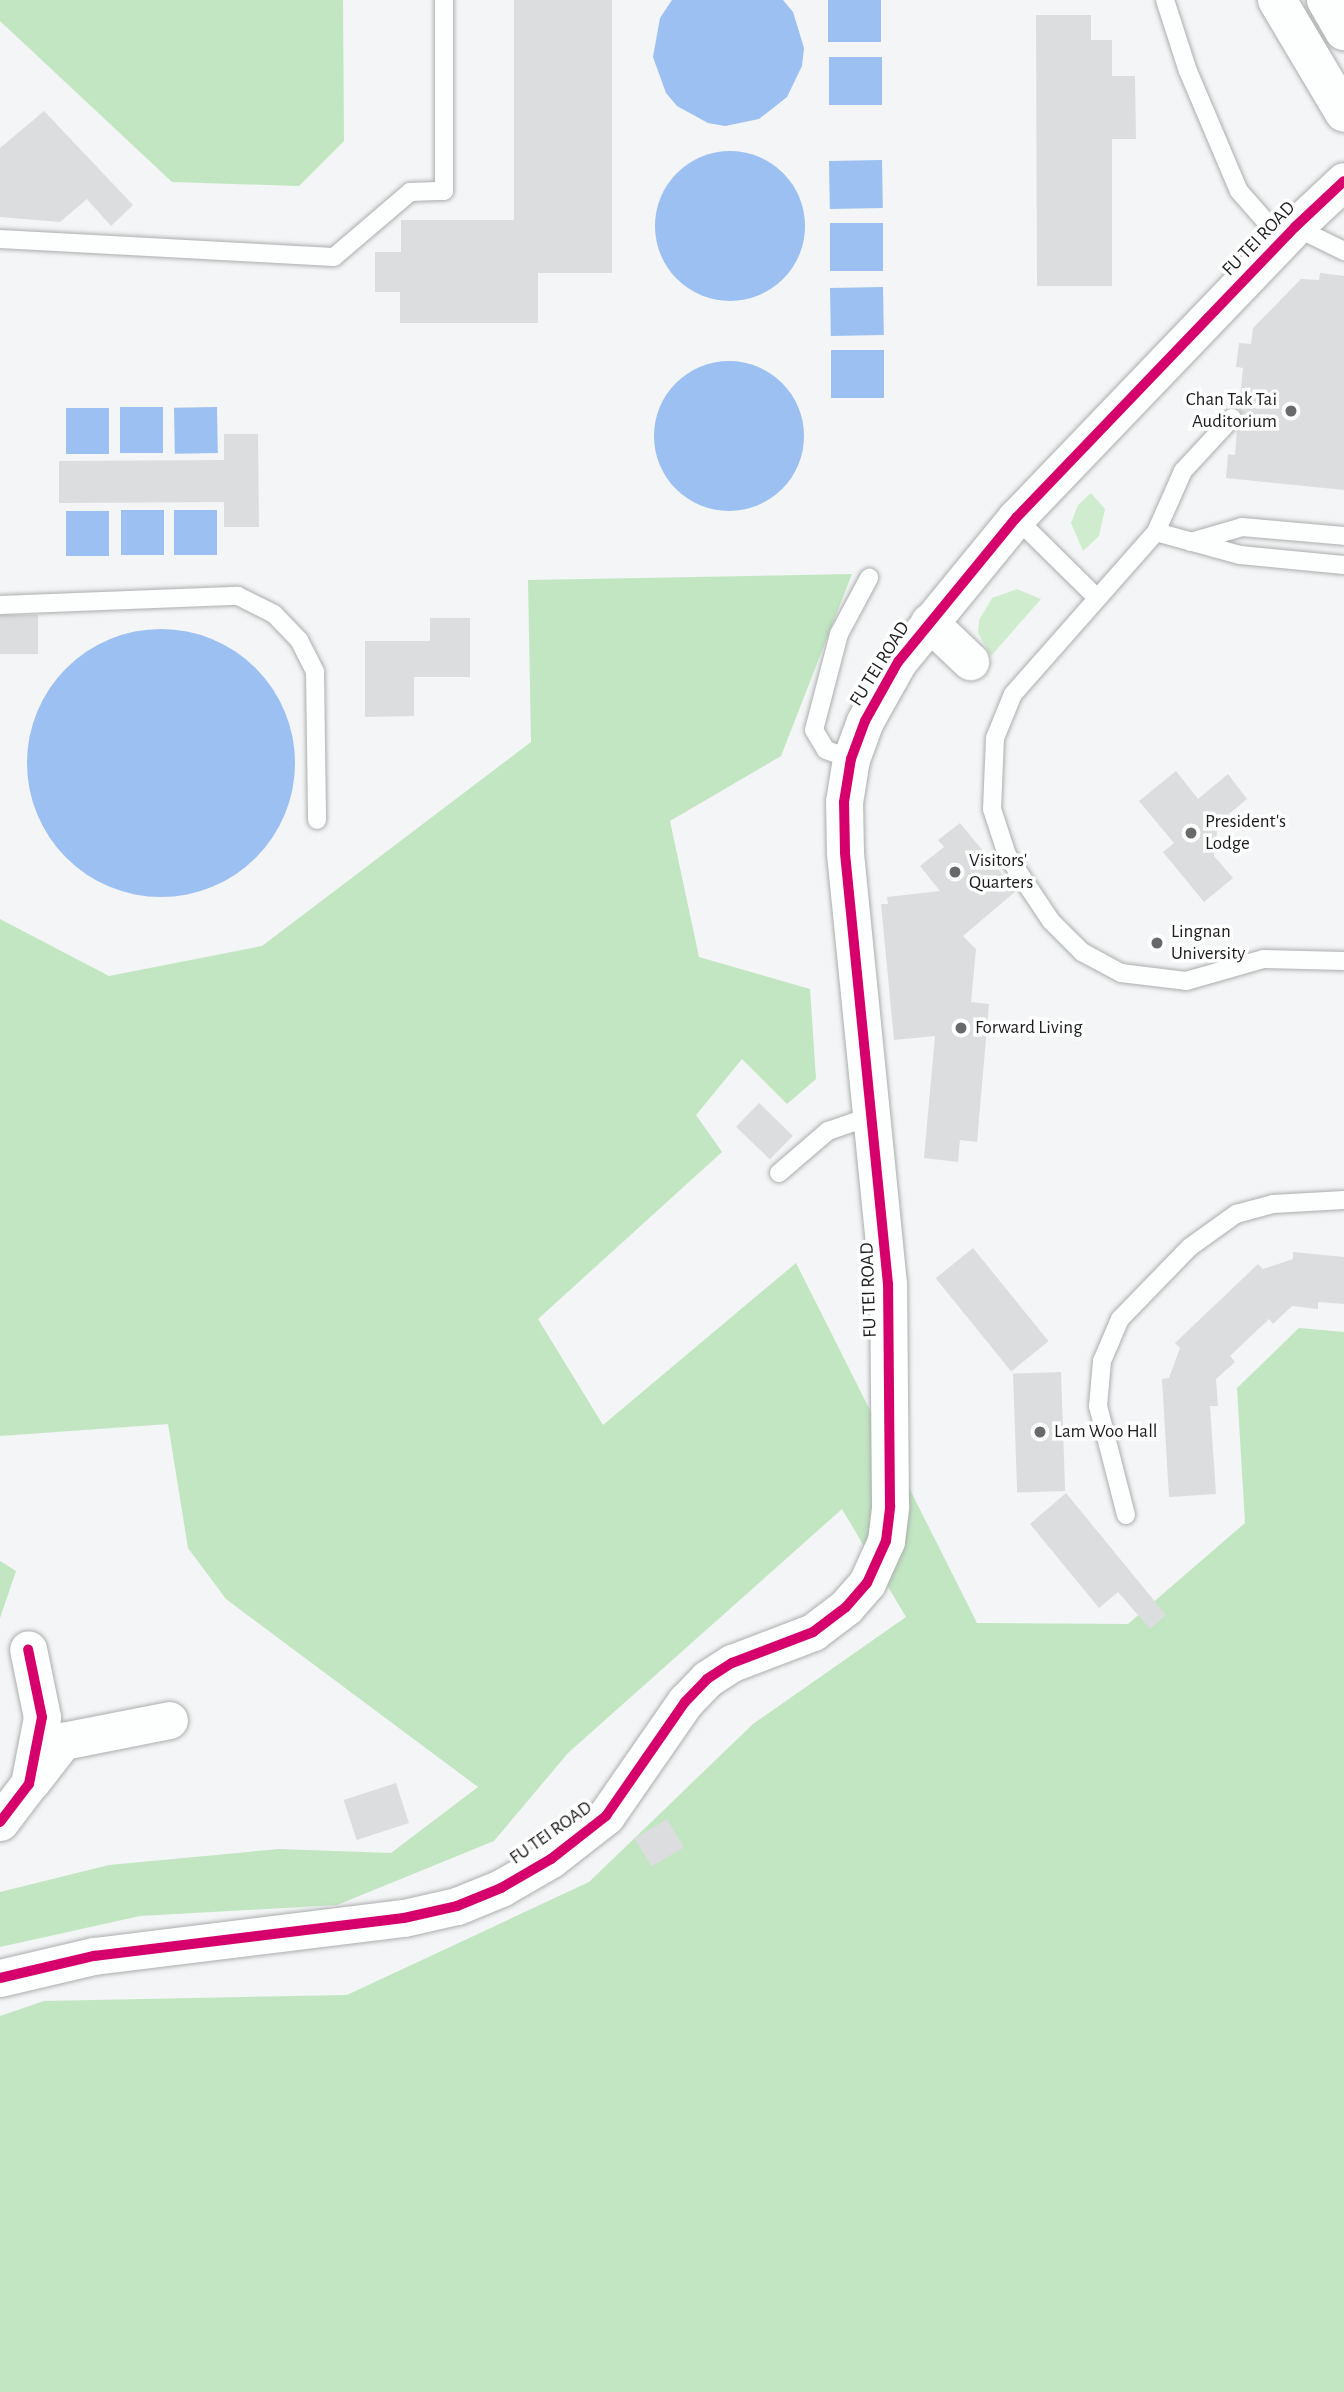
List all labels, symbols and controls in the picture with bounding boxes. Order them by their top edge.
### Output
street label: FU TEI ROAD [1218,197,1300,281]
place label: Chan Tak Tai Auditorium [1186,389,1277,433]
marker: Chan Tak Tai Auditorium [1283,403,1299,419]
street label: FU TEI ROAD [845,618,915,710]
place label: President's Lodge [1205,811,1286,855]
marker: President's Lodge [1183,825,1199,841]
place label: Visitors' Quarters [969,850,1033,894]
marker: Visitors' Quarters [947,864,963,880]
place label: Lingnan University [1171,921,1245,965]
marker: Lingnan University [1149,935,1165,951]
place label: Forward Living [975,1017,1082,1039]
marker: Forward Living [953,1020,969,1036]
street label: FU TEI ROAD [856,1242,882,1338]
place label: Lam Woo Hall [1054,1421,1158,1443]
marker: Lam Woo Hall [1032,1424,1048,1440]
street label: FU TEI ROAD [505,1796,597,1870]

